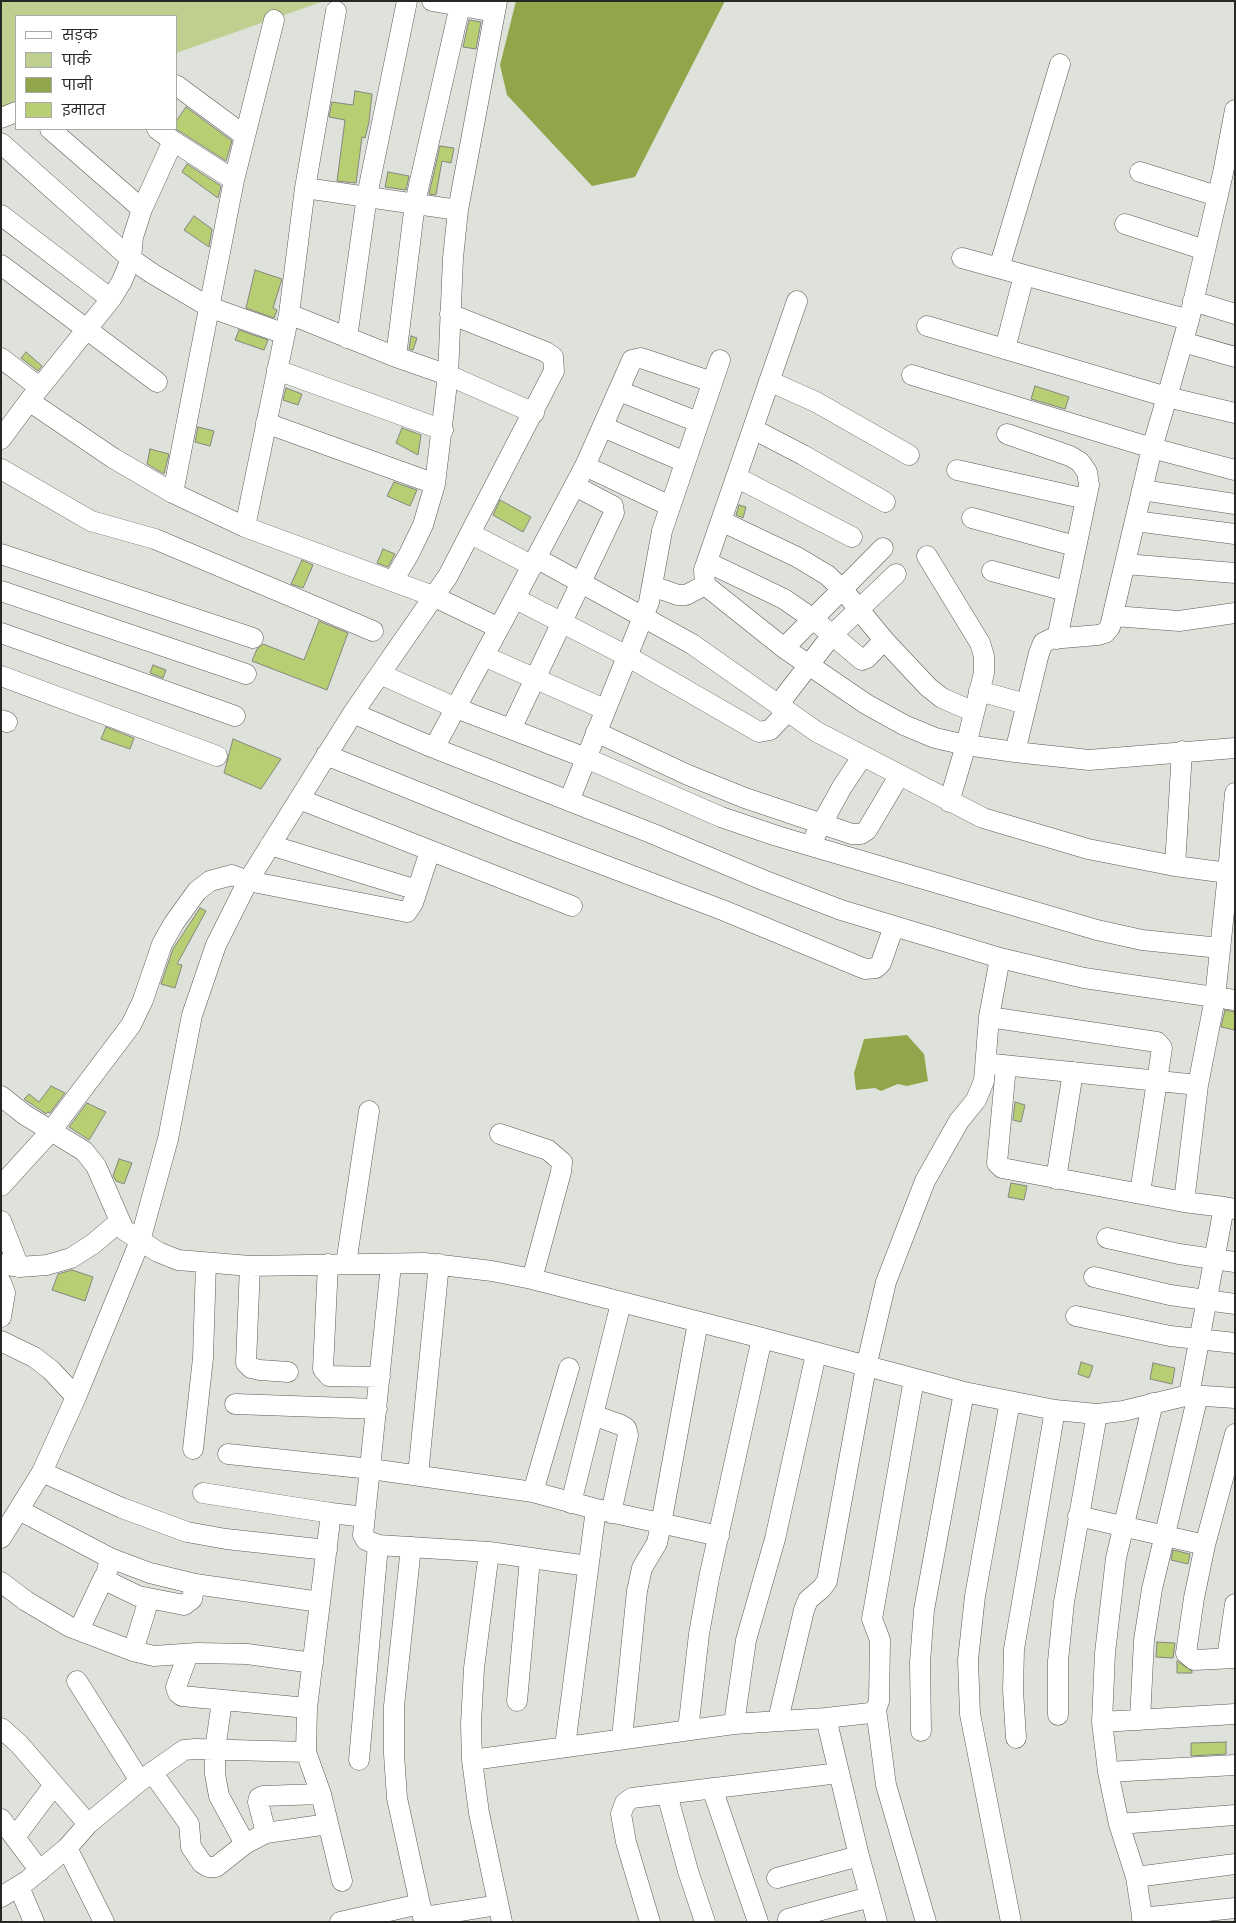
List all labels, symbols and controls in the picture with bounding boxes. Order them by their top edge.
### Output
legend [15,15,178,130]
text: सड़क [62,24,98,45]
text: पार्क [62,49,91,70]
text: पानी [62,74,92,95]
text: इमारत [62,99,105,120]

